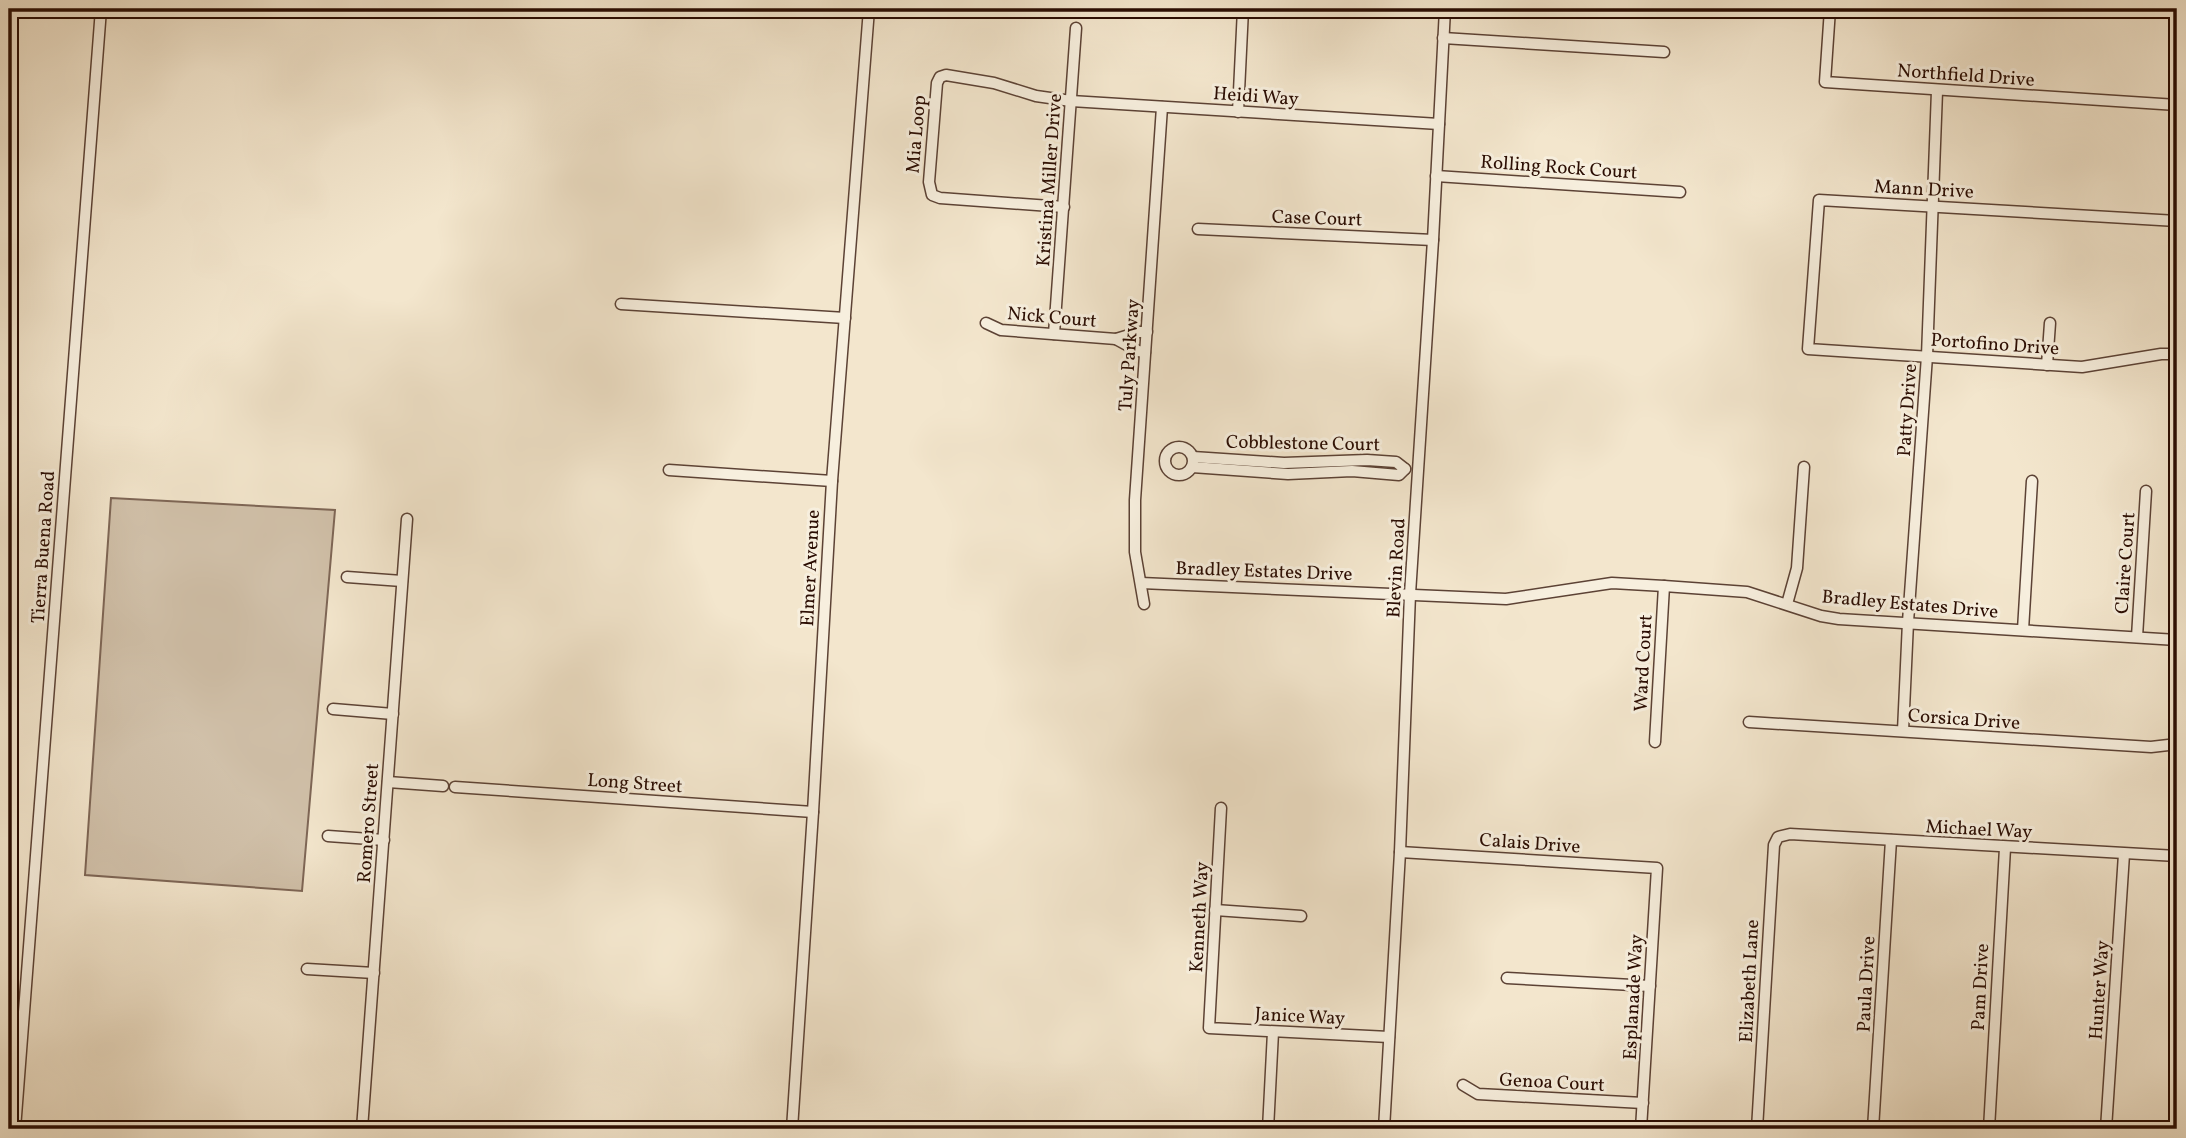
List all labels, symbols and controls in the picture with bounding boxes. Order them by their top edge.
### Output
street label: Northfield Drive [1896,58,2035,94]
street label: Heidi Way [1212,81,1299,113]
street label: Kristina Miller Drive [1031,93,1069,268]
street label: Mia Loop [901,94,933,174]
street label: Rolling Rock Court [1480,150,1639,186]
street label: Mann Drive [1873,174,1975,206]
street label: Case Court [1271,204,1363,234]
street label: Tuly Parkway [1113,298,1147,412]
street label: Nick Court [1006,301,1098,335]
street label: Portofino Drive [1930,328,2060,362]
street label: Patty Drive [1892,363,1924,458]
street label: Cobblestone Court [1226,430,1381,458]
street label: Tierra Buena Road [26,470,62,624]
street label: Elmer Avenue [795,509,827,627]
street label: Claire Court [2109,511,2143,615]
street label: Blevin Road [1381,517,1413,619]
street label: Bradley Estates Drive [1175,556,1353,588]
street label: Bradley Estates Drive [1820,584,1999,626]
street label: Ward Court [1628,613,1660,712]
street label: Corsica Drive [1907,703,2021,737]
street label: Romero Street [352,762,386,884]
street label: Long Street [586,768,684,800]
street label: Michael Way [1925,814,2033,846]
street label: Calais Drive [1479,828,1581,860]
street label: Kenneth Way [1184,861,1216,973]
street label: Elizabeth Lane [1734,919,1766,1043]
street label: Esplanade Way [1618,933,1650,1061]
street label: Paula Drive [1851,935,1883,1033]
street label: Hunter Way [2084,939,2116,1041]
street label: Pam Drive [1966,943,1996,1031]
street label: Janice Way [1254,1002,1346,1032]
street label: Genoa Court [1499,1067,1606,1099]

